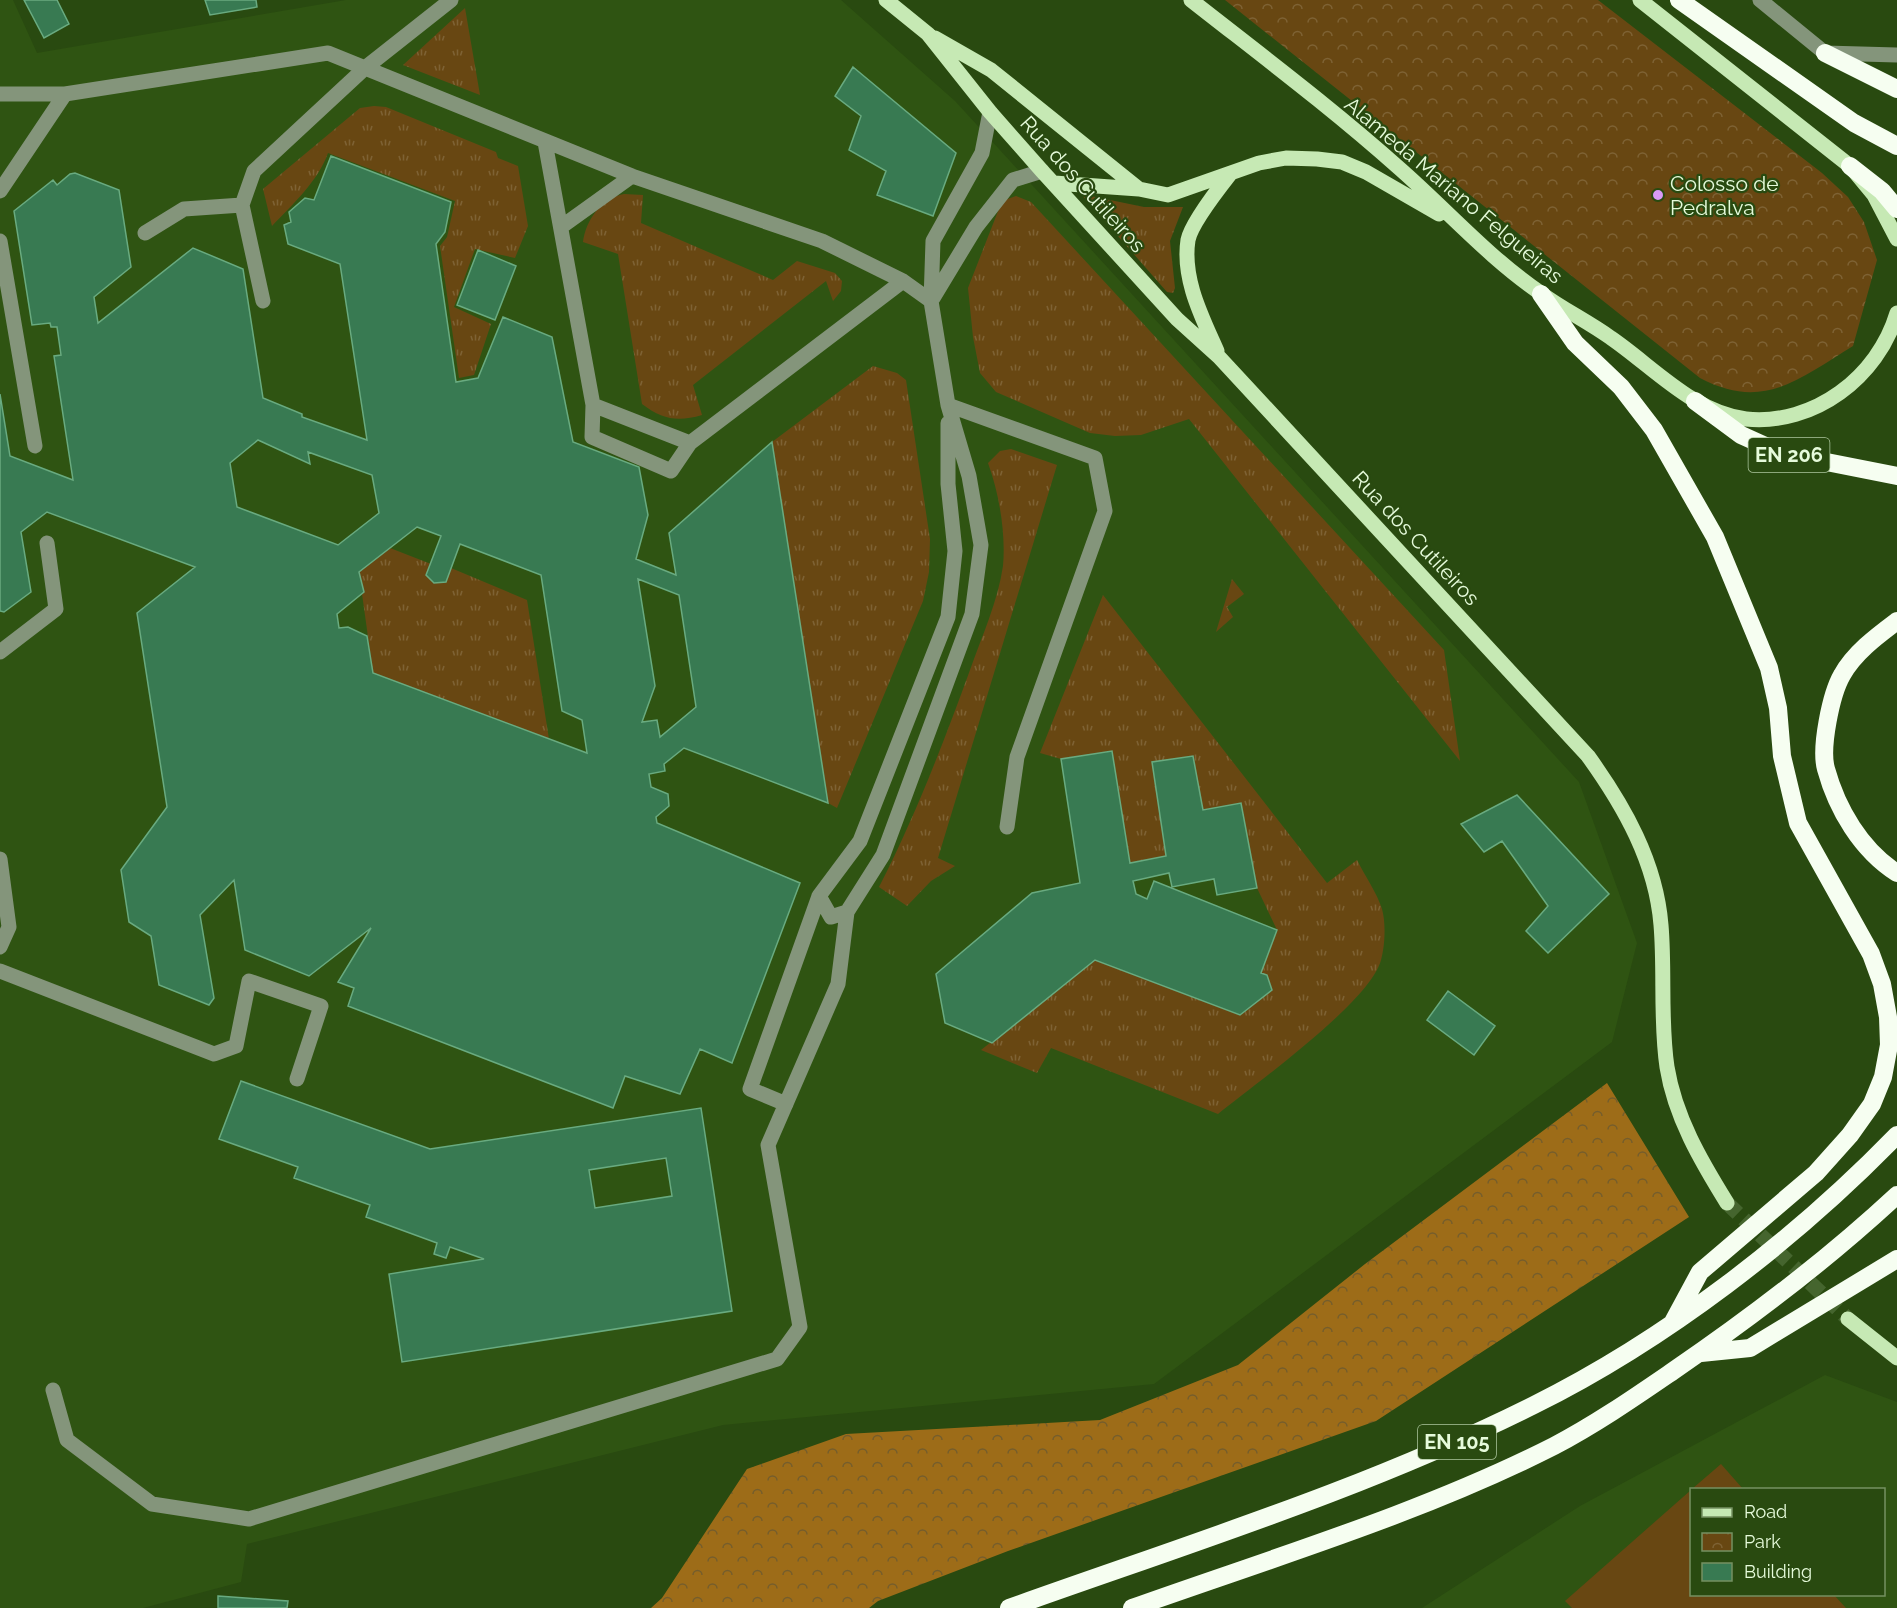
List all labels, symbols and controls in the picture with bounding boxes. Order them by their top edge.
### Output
street label: Alameda Mariano Felgueiras [1340,91,1568,289]
street label: Rua dos Cutileiros [1015,111,1151,257]
place label: Colosso de Pedralva [1670,171,1779,220]
marker: Colosso de Pedralva [1651,188,1665,202]
road number: EN 206 [1748,438,1830,472]
street label: Rua dos Cutileiros [1347,466,1485,610]
road number: EN 105 [1418,1425,1496,1459]
legend [1690,1488,1885,1596]
text: Road [1744,1501,1787,1522]
text: Park [1744,1531,1781,1552]
text: Building [1744,1561,1812,1582]

